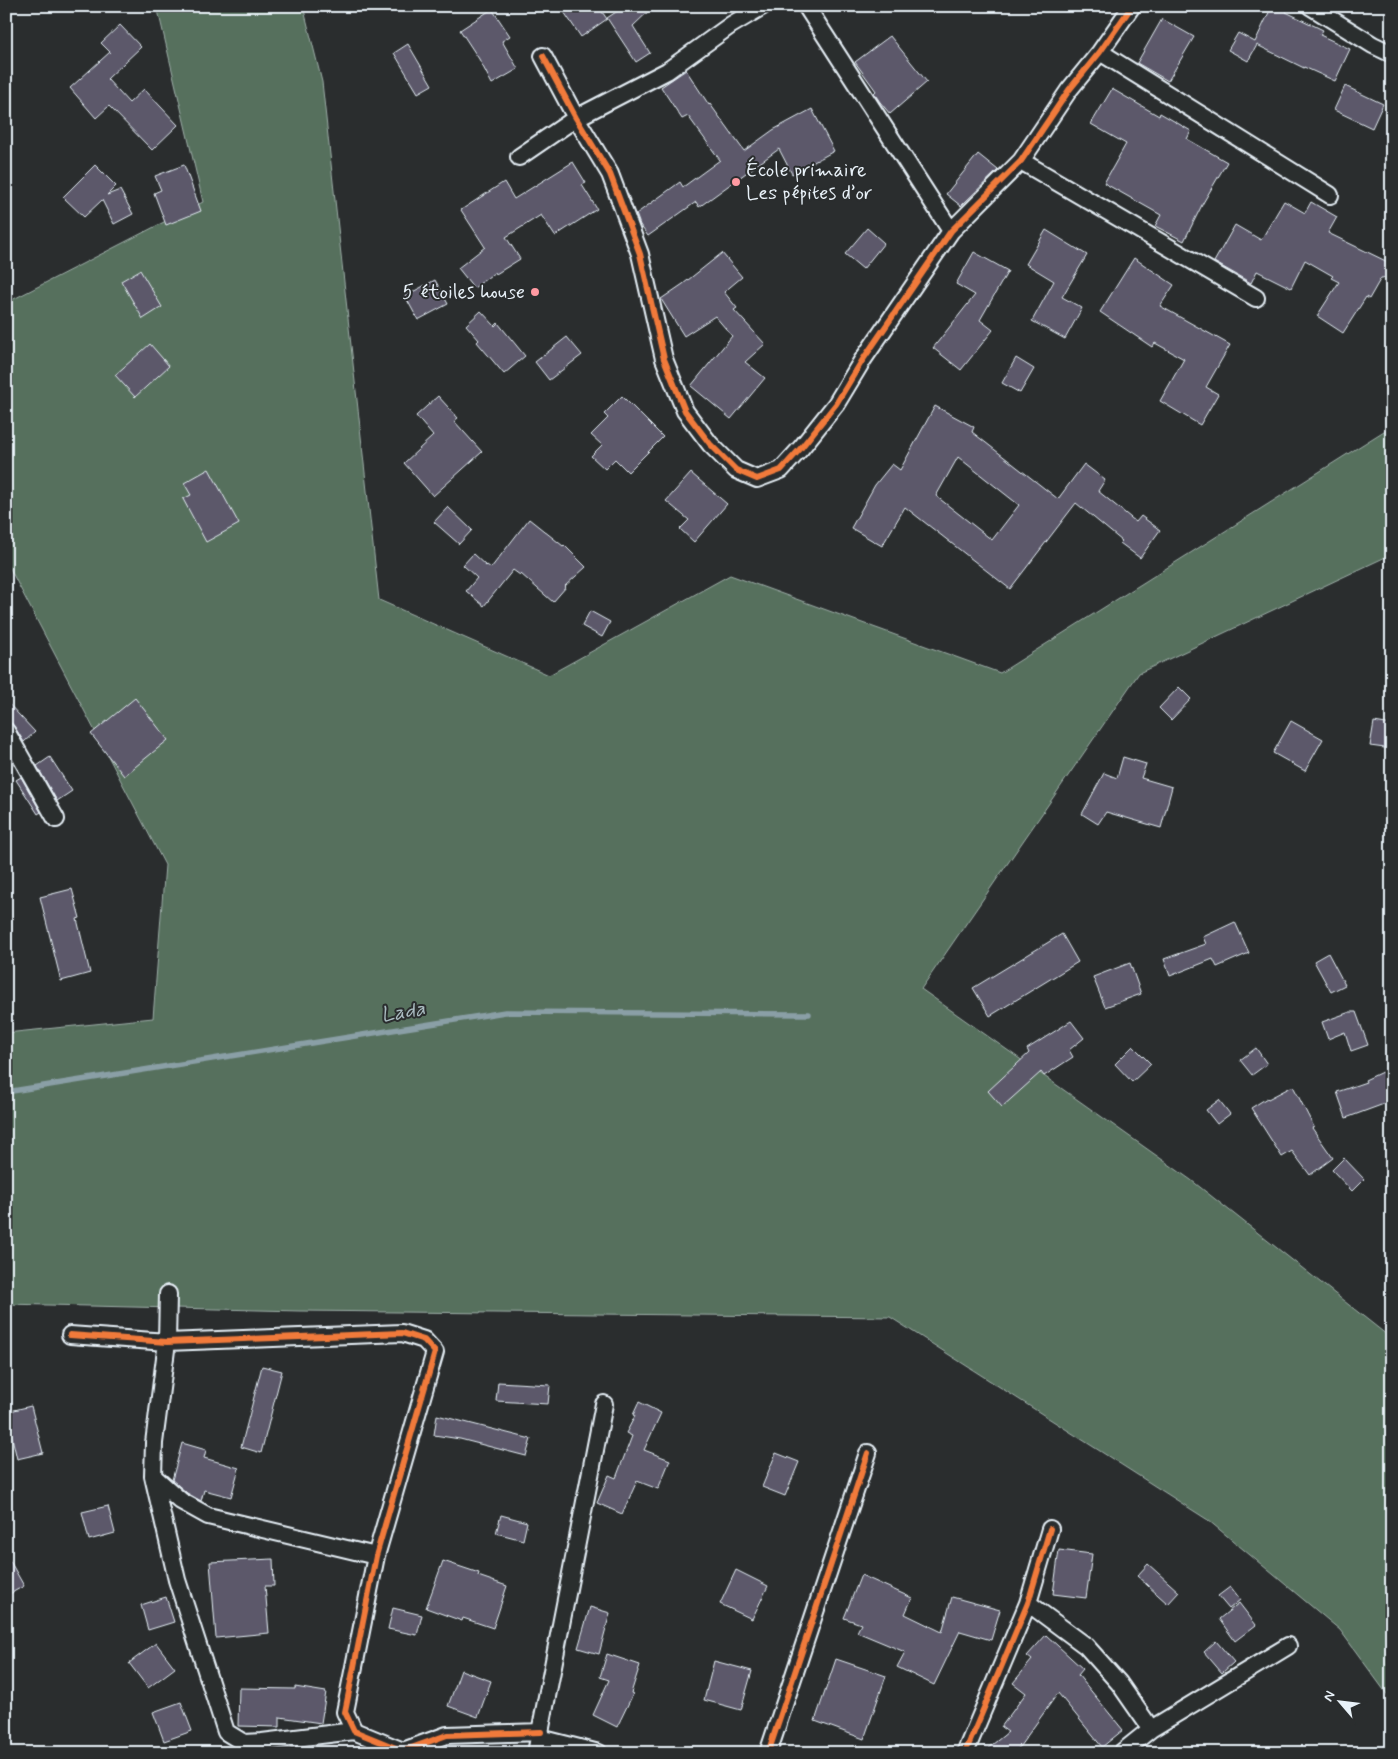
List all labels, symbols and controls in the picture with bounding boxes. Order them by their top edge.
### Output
place label: École primaire Les pépites d’or [746,157,873,207]
marker: École primaire Les pépites d’or [730,176,742,188]
place label: 5 étoiles house [402,279,525,306]
marker: 5 étoiles house [529,286,541,298]
water label: Lada [379,995,427,1029]
north arrow [1316,1676,1366,1726]
text: N [1319,1688,1340,1705]

